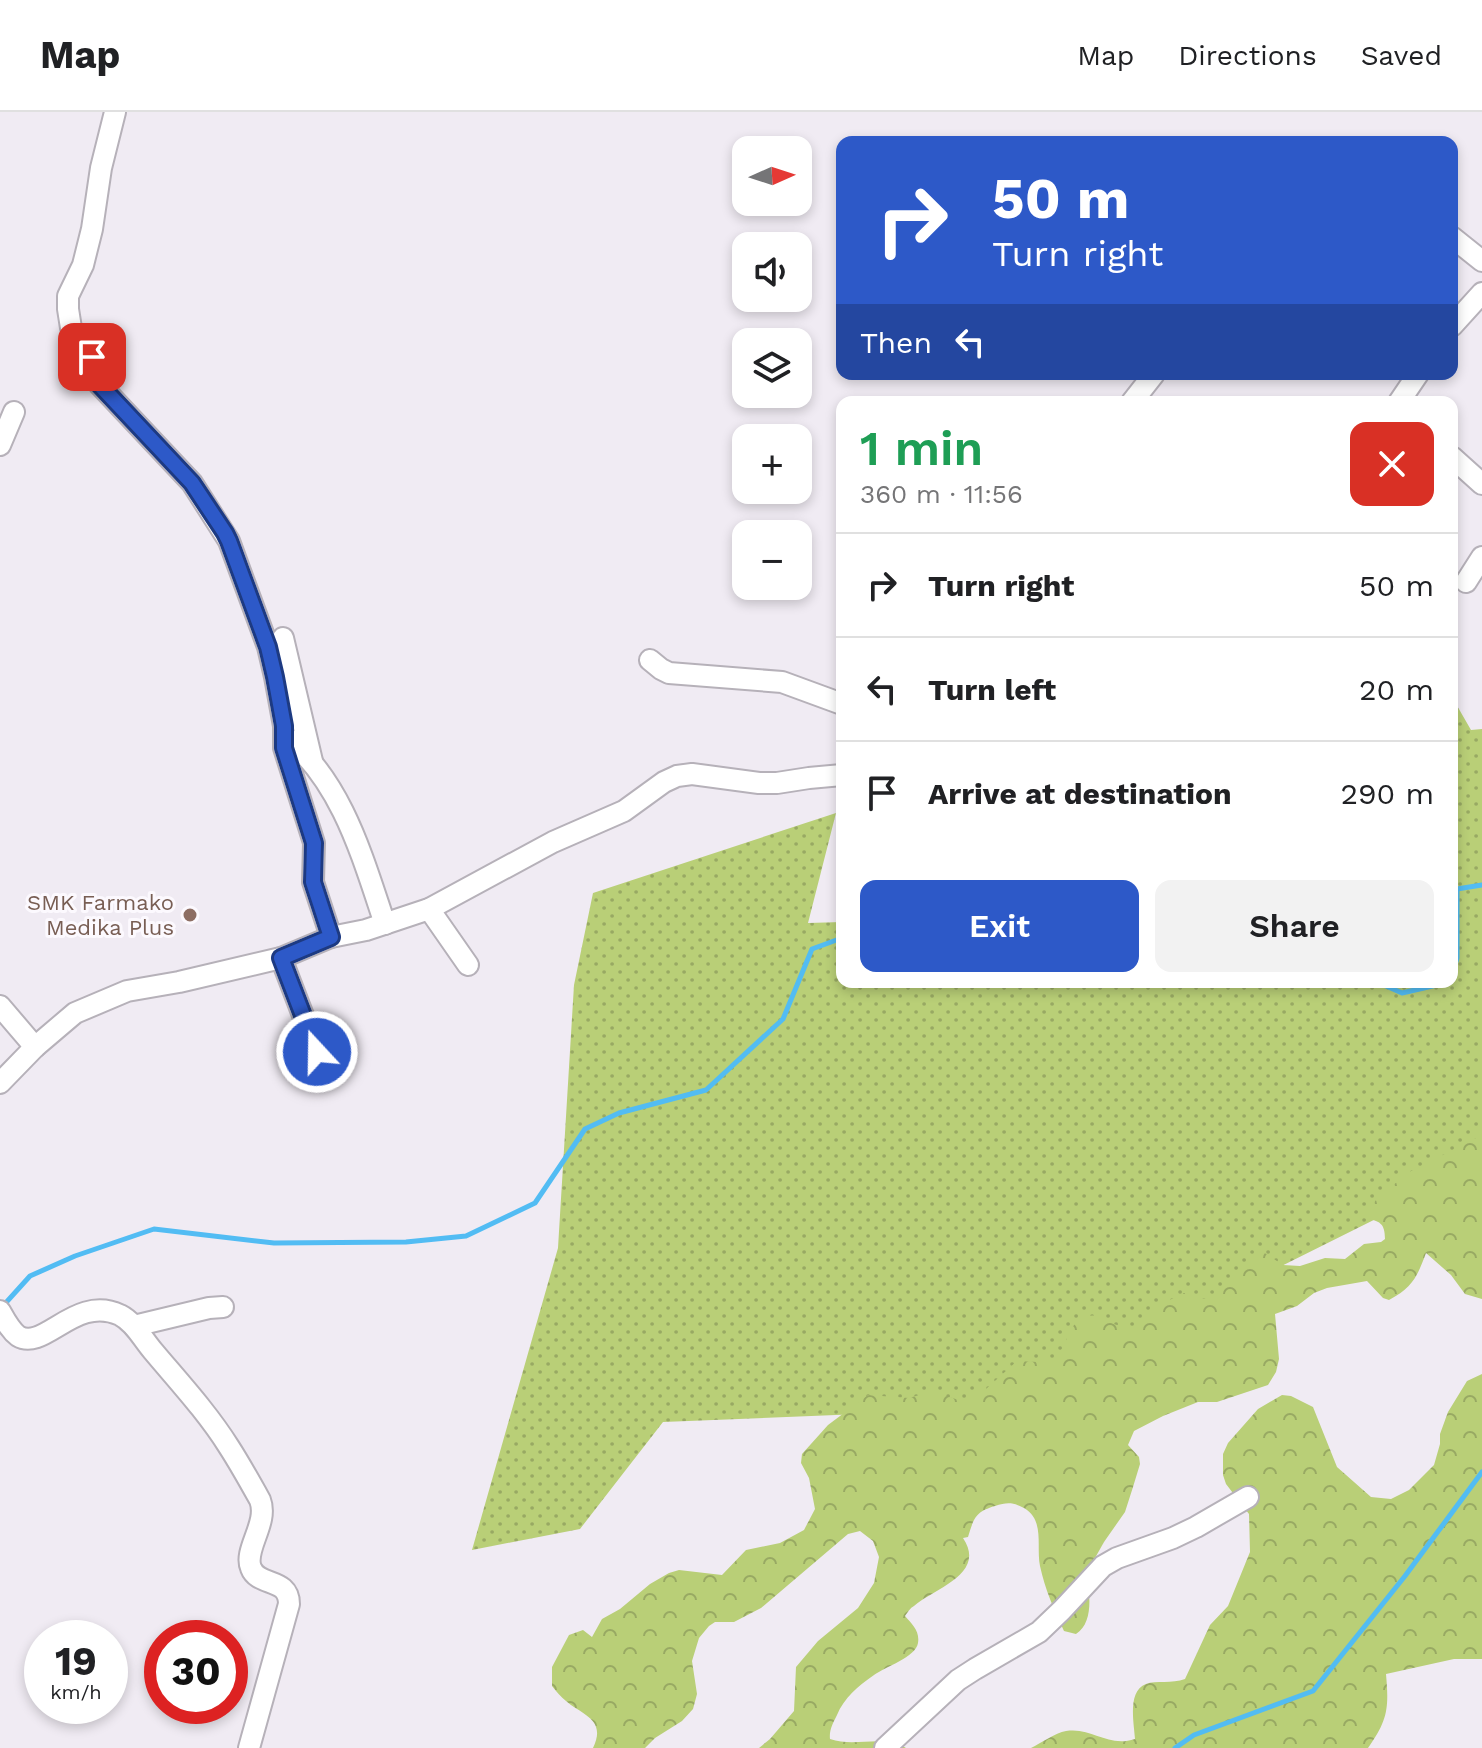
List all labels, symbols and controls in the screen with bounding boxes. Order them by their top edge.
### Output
text: Map [40,33,120,77]
text: Map [1077,39,1134,72]
text: Directions [1178,39,1317,72]
text: Saved [1361,39,1442,72]
north arrow [732,136,812,216]
map controls [732,136,812,600]
text: 50 m [992,166,1129,232]
icon: right [860,168,964,272]
button: sound [732,232,812,312]
text: Turn right [992,233,1163,275]
icon: left [948,320,992,364]
pin [58,323,126,391]
text: Then [860,325,932,360]
button: layers [732,328,812,408]
icon: arrive [70,335,114,379]
text: 1 min [860,420,983,477]
button: close [1350,422,1434,506]
button: + [732,424,812,504]
text: 360 m · 11:56 [860,479,1023,509]
button: − [732,520,812,600]
icon: right [860,563,904,607]
text: Turn right [928,568,1074,603]
text: 50 m [1359,568,1434,603]
icon: left [860,667,904,711]
text: Turn left [928,672,1056,707]
text: 20 m [1359,672,1434,707]
icon: arrive [860,771,904,815]
text: Arrive at destination [928,776,1232,811]
text: 290 m [1341,776,1434,811]
button: Exit [860,880,1139,972]
button: Share [1155,880,1434,972]
place label: SMK Farmako Medika Plus [27,890,174,940]
marker: SMK Farmako Medika Plus [181,906,199,924]
position arrow [275,1010,359,1094]
speed limit sign: 30 [144,1620,248,1724]
text: 19 [55,1638,97,1685]
text: km/h [50,1680,102,1704]

